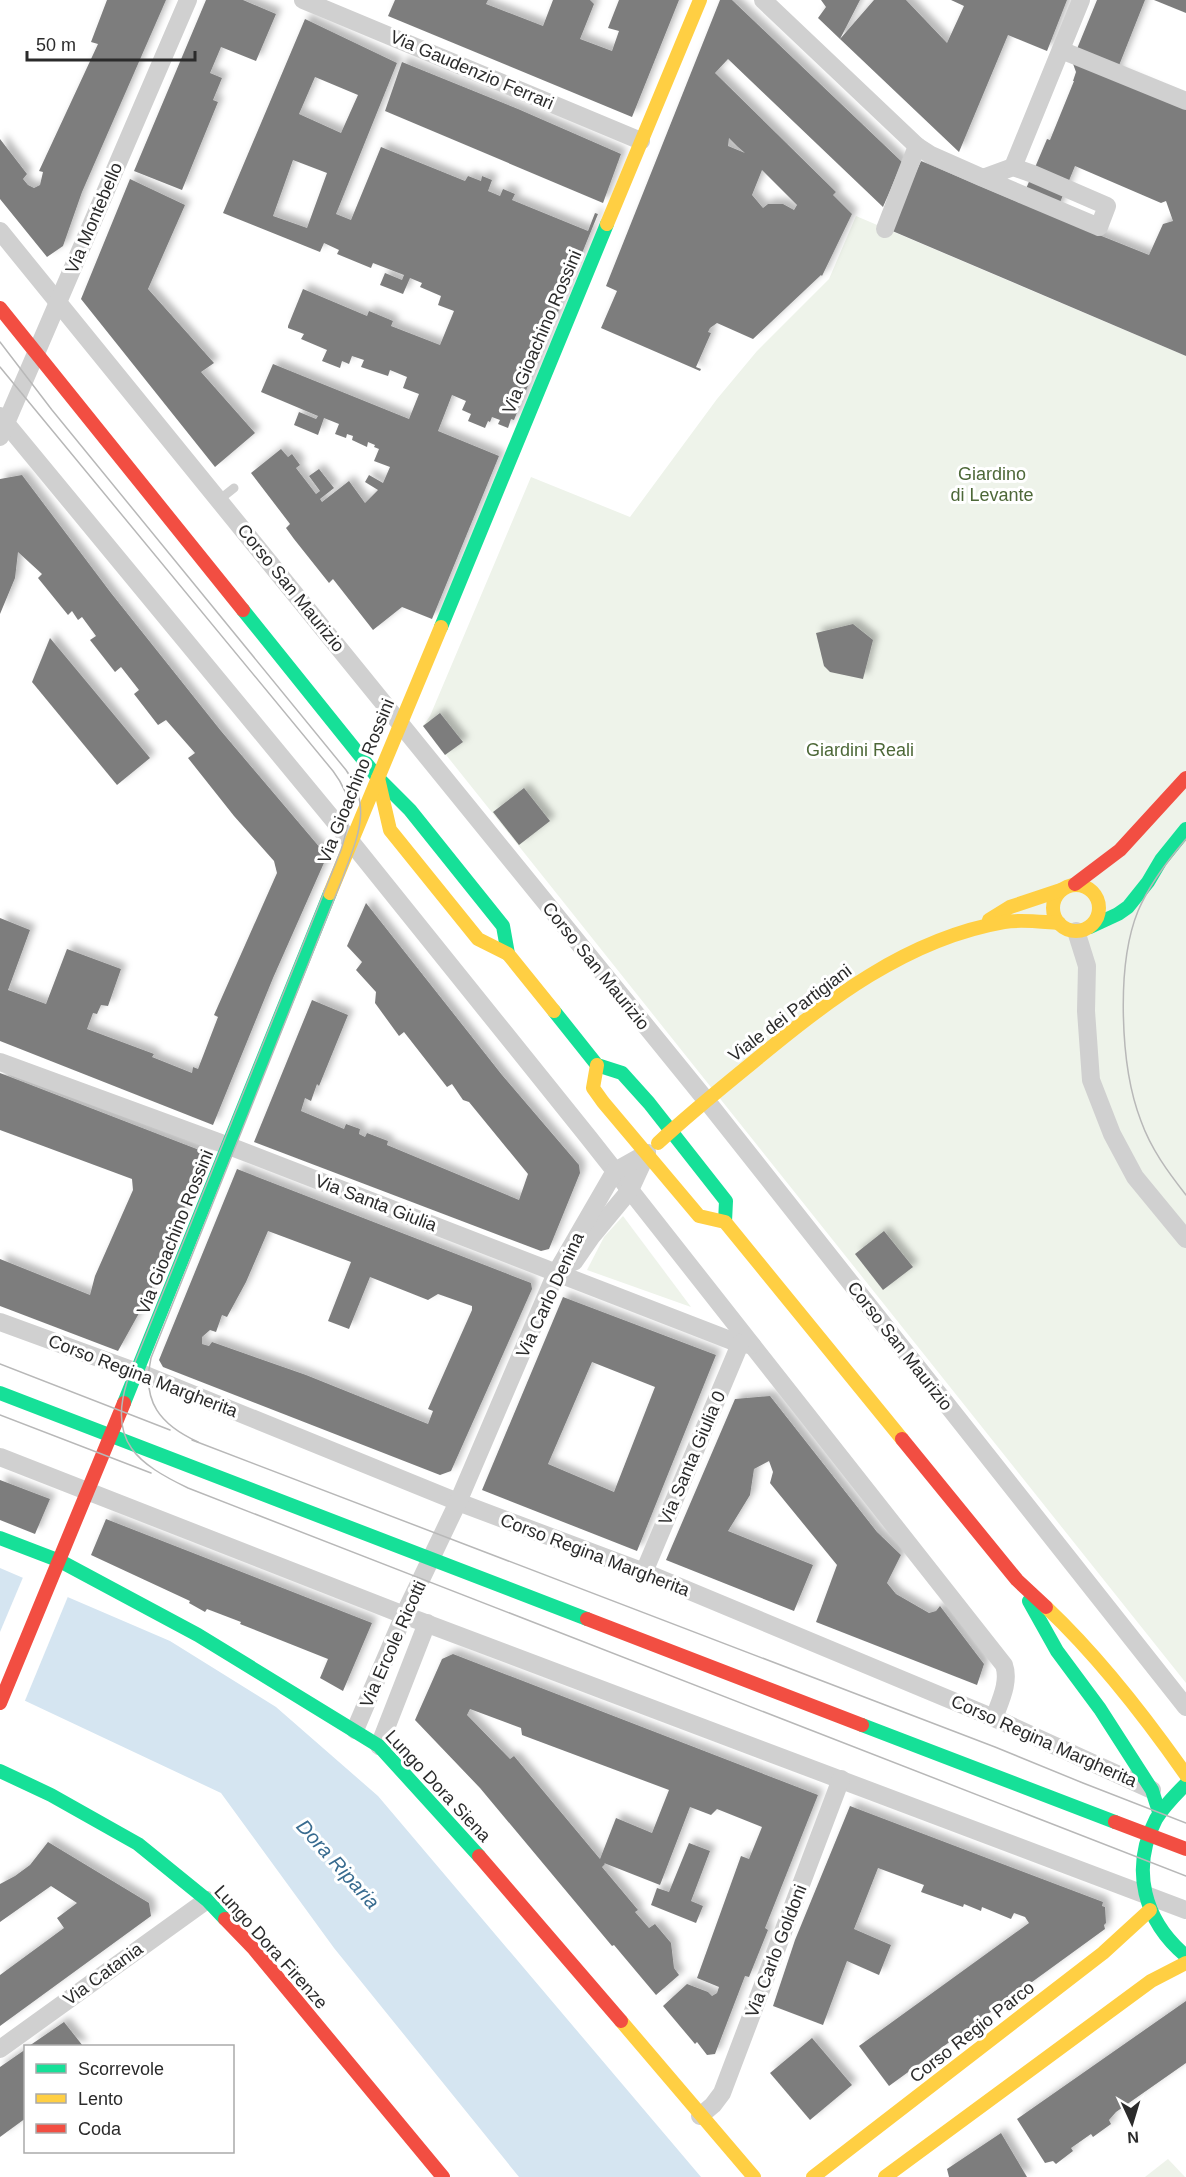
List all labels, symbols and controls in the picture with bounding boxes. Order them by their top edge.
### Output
scale bar [27,24,195,62]
street label: Via Gaudenzio Ferrari [387,26,557,114]
text: 50 m [36,35,76,55]
street label: Via Montebello [62,159,126,277]
street label: Via Gioachino Rossini [498,247,586,417]
park label: Giardino di Levante [950,464,1034,505]
street label: Corso San Maurizio [233,520,349,656]
street label: Via Gioachino Rossini [314,696,398,866]
park label: Giardini Reali [806,740,914,760]
street label: Corso San Maurizio [538,898,654,1034]
street label: Viale dei Partigiani [725,960,855,1066]
street label: Via Gioachino Rossini [133,1147,217,1317]
street label: Via Santa Giulia [312,1171,441,1236]
street label: Via Carlo Denina [512,1228,588,1361]
street label: Corso San Maurizio [843,1278,957,1414]
street label: Corso Regina Margherita [46,1331,241,1422]
street label: Via Santa Giulia 0 [655,1388,729,1528]
street label: Corso Regina Margherita [498,1510,693,1601]
street label: Via Ercole Ricotti [356,1577,430,1711]
street label: Corso Regina Margherita [948,1691,1141,1791]
street label: Lungo Dora Siena [381,1726,495,1847]
water label: Dora Riparia [292,1815,384,1913]
street label: Lungo Dora Firenze [210,1881,332,2013]
street label: Via Carlo Goldoni [741,1882,811,2020]
street label: Via Catania [60,1938,147,2009]
street label: Corso Regio Parco [906,1977,1038,2087]
legend [24,2045,234,2153]
text: Scorrevole [78,2059,164,2079]
text: Lento [78,2089,123,2109]
north arrow [1102,2093,1162,2153]
text: Coda [78,2119,122,2139]
text: N [1127,2129,1139,2146]

